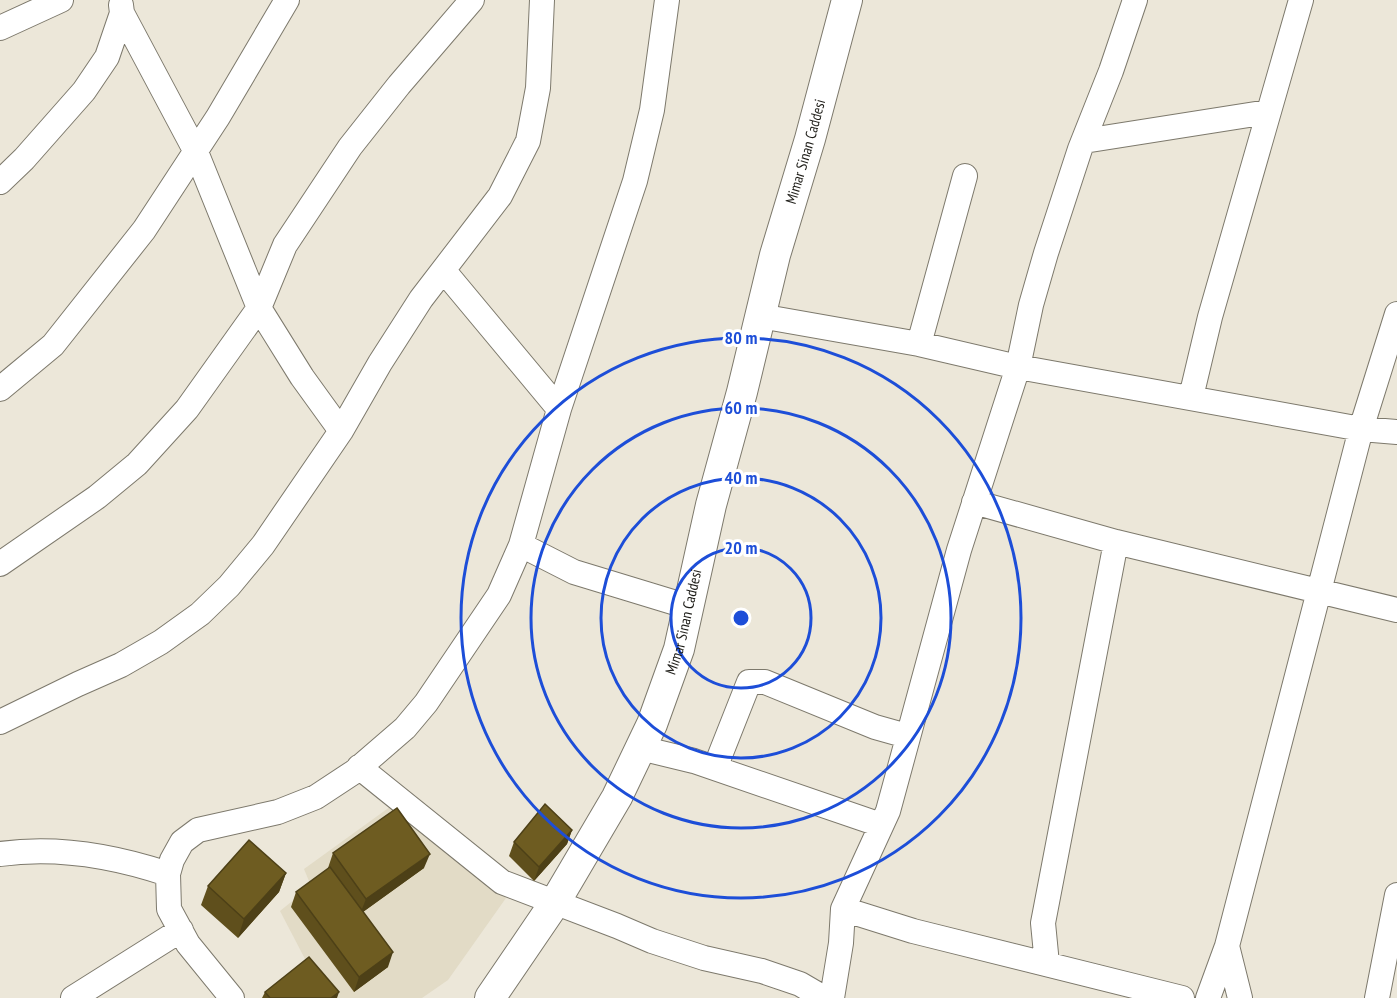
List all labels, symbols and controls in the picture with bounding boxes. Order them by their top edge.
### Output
street label: Mimar Sinan Caddesi [781,97,829,206]
text: 80 m [725,326,757,349]
text: 60 m [725,396,757,419]
text: 40 m [725,466,757,489]
text: 20 m [725,536,757,559]
street label: Mimar Sinan Caddesi [661,567,705,677]
centre of rings [731,608,751,628]

